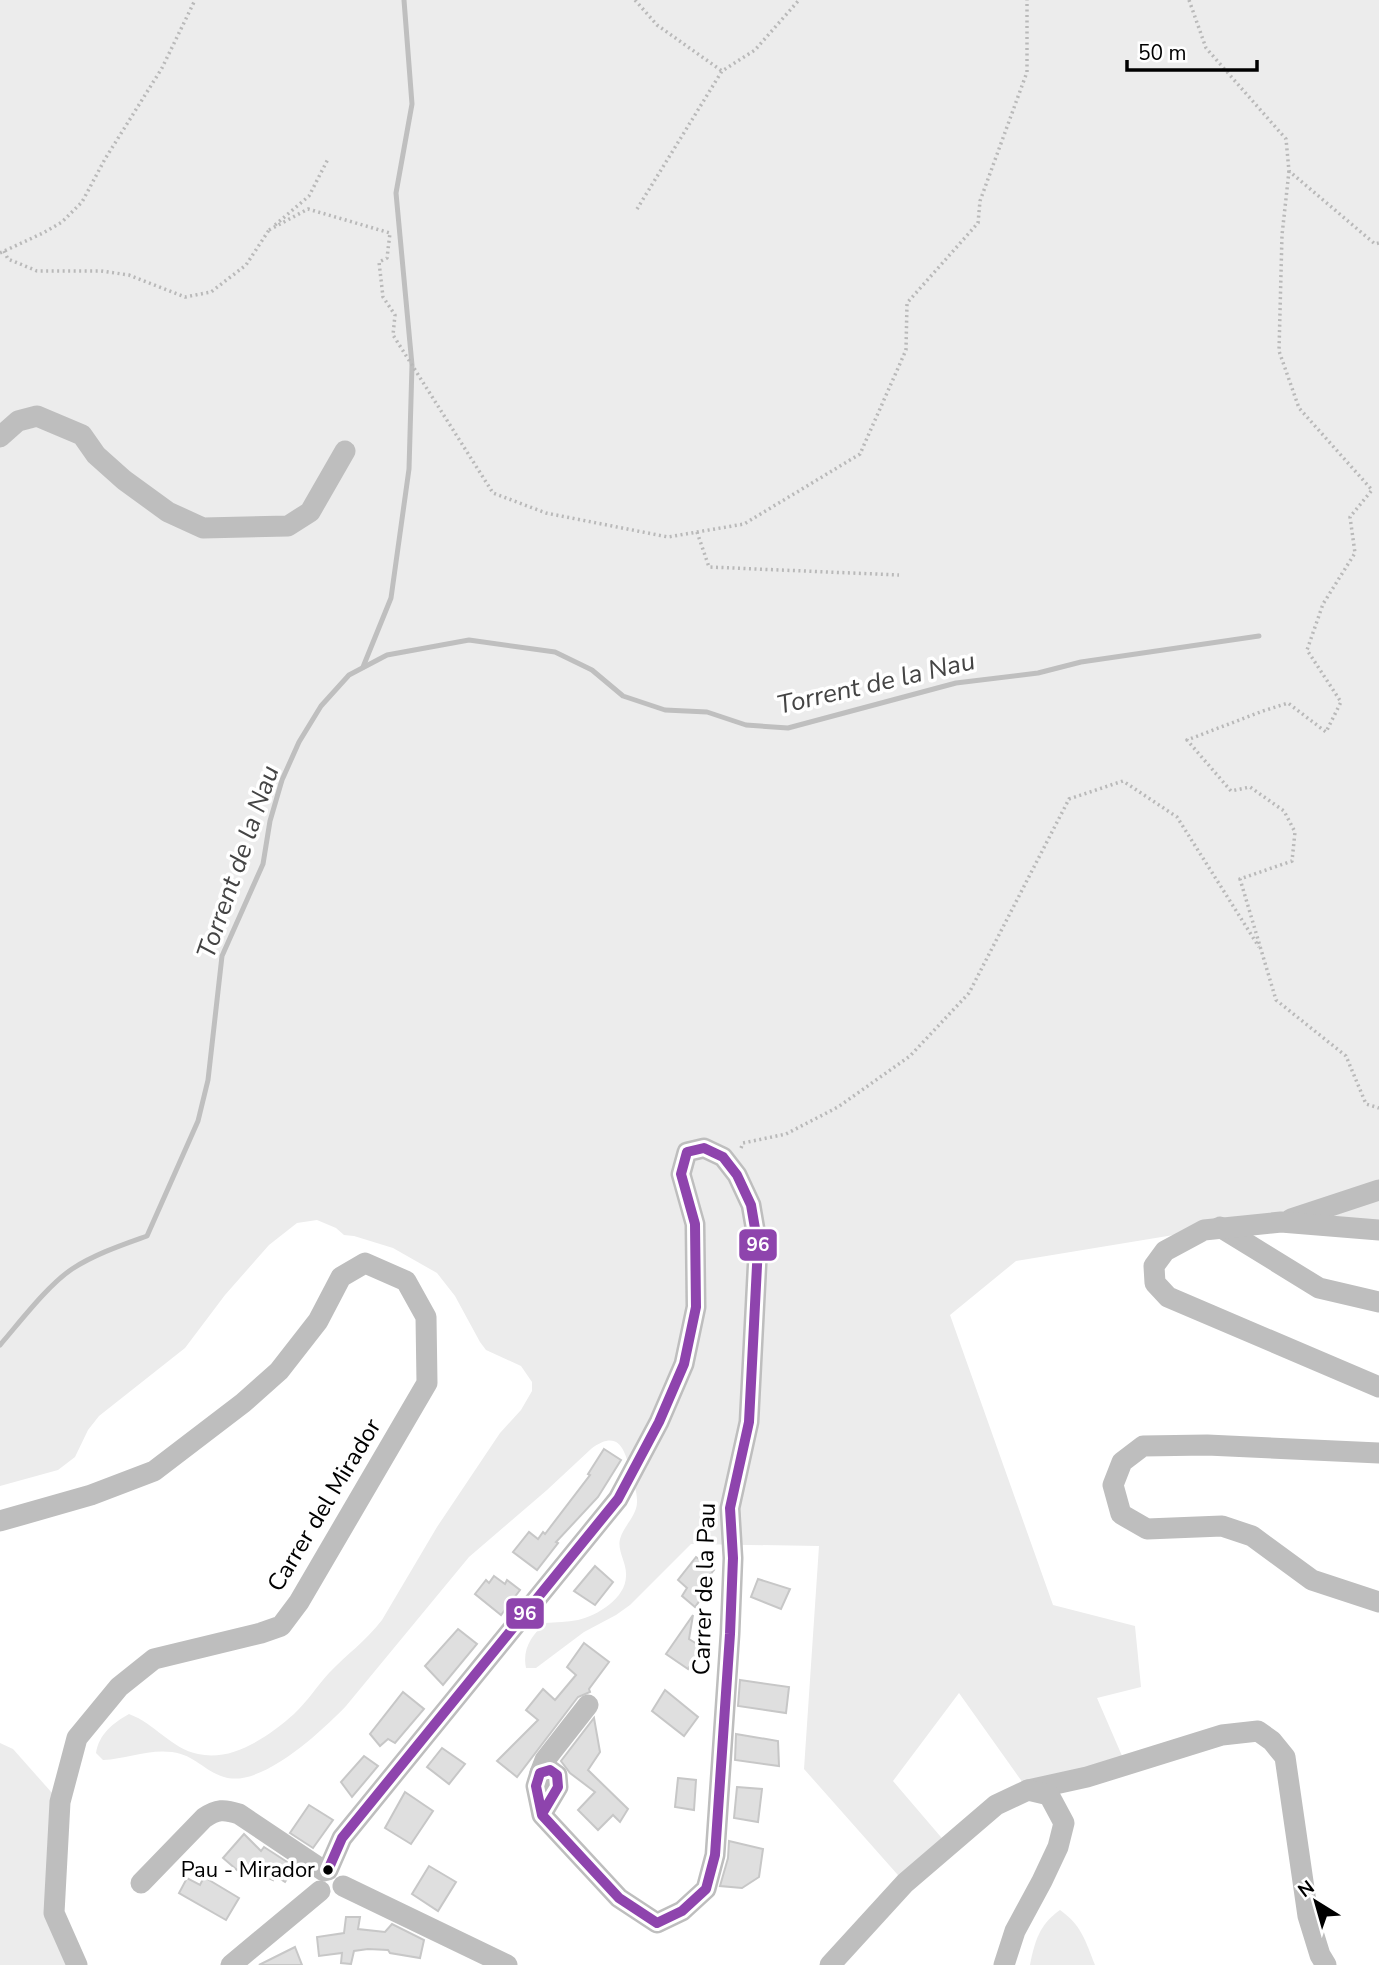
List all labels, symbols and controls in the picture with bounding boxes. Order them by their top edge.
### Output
scale bar [1127,28,1256,72]
text: 50 m [1138,39,1187,67]
water label: Torrent de la Nau [773,643,979,723]
water label: Torrent de la Nau [189,761,287,963]
line badge: 96 [738,1228,778,1262]
text: 96 [747,1232,769,1258]
street label: Carrer del Mirador [260,1412,388,1597]
street label: Carrer de la Pau [685,1502,723,1676]
line badge: 96 [505,1597,545,1630]
text: 96 [514,1601,536,1627]
place label: Pau - Mirador [181,1855,315,1885]
marker: Pau - Mirador [321,1863,335,1877]
north arrow [1281,1867,1351,1937]
text: N [1293,1875,1320,1904]

